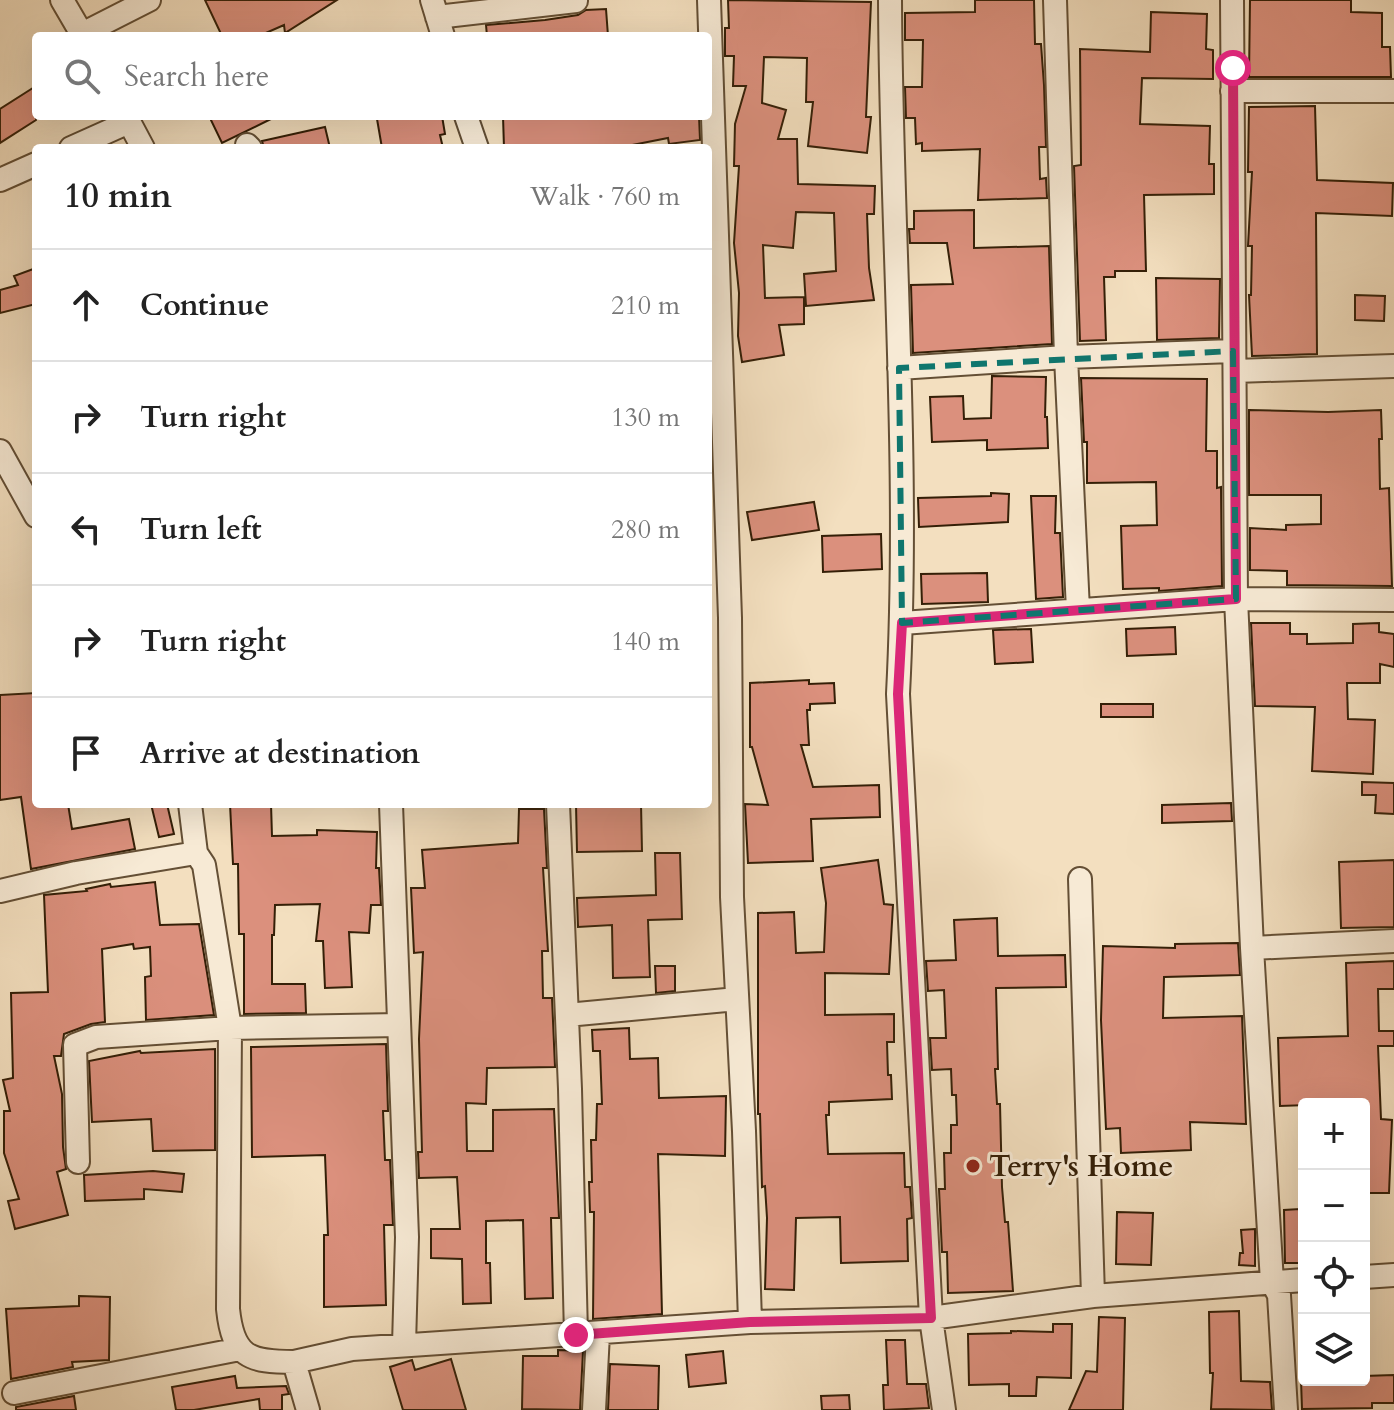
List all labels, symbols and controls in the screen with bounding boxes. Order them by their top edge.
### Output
search box [32,32,712,120]
route start [1215,50,1251,86]
icon: search [60,54,104,98]
text: Search here [124,56,269,97]
text: 10 min [64,173,172,219]
text: Walk · 760 m [530,179,680,214]
icon: ahead [64,283,108,327]
text: Continue [140,285,269,326]
text: 210 m [611,288,680,323]
icon: right [64,395,108,439]
text: Turn right [140,397,286,438]
text: 130 m [611,400,680,435]
icon: left [64,507,108,551]
text: Turn left [140,509,262,550]
text: 280 m [611,512,680,547]
icon: right [64,619,108,663]
text: Turn right [140,621,286,662]
text: 140 m [611,624,680,659]
icon: arrive [64,731,108,775]
text: Arrive at destination [140,733,420,774]
map controls [1298,1098,1370,1386]
button: + [1298,1098,1370,1170]
place label: Terry's Home [989,1146,1173,1187]
marker: Terry's Home [964,1157,982,1175]
button: − [1298,1170,1370,1242]
button: locate [1298,1242,1370,1314]
button: layers [1298,1314,1370,1386]
route end [558,1317,594,1353]

